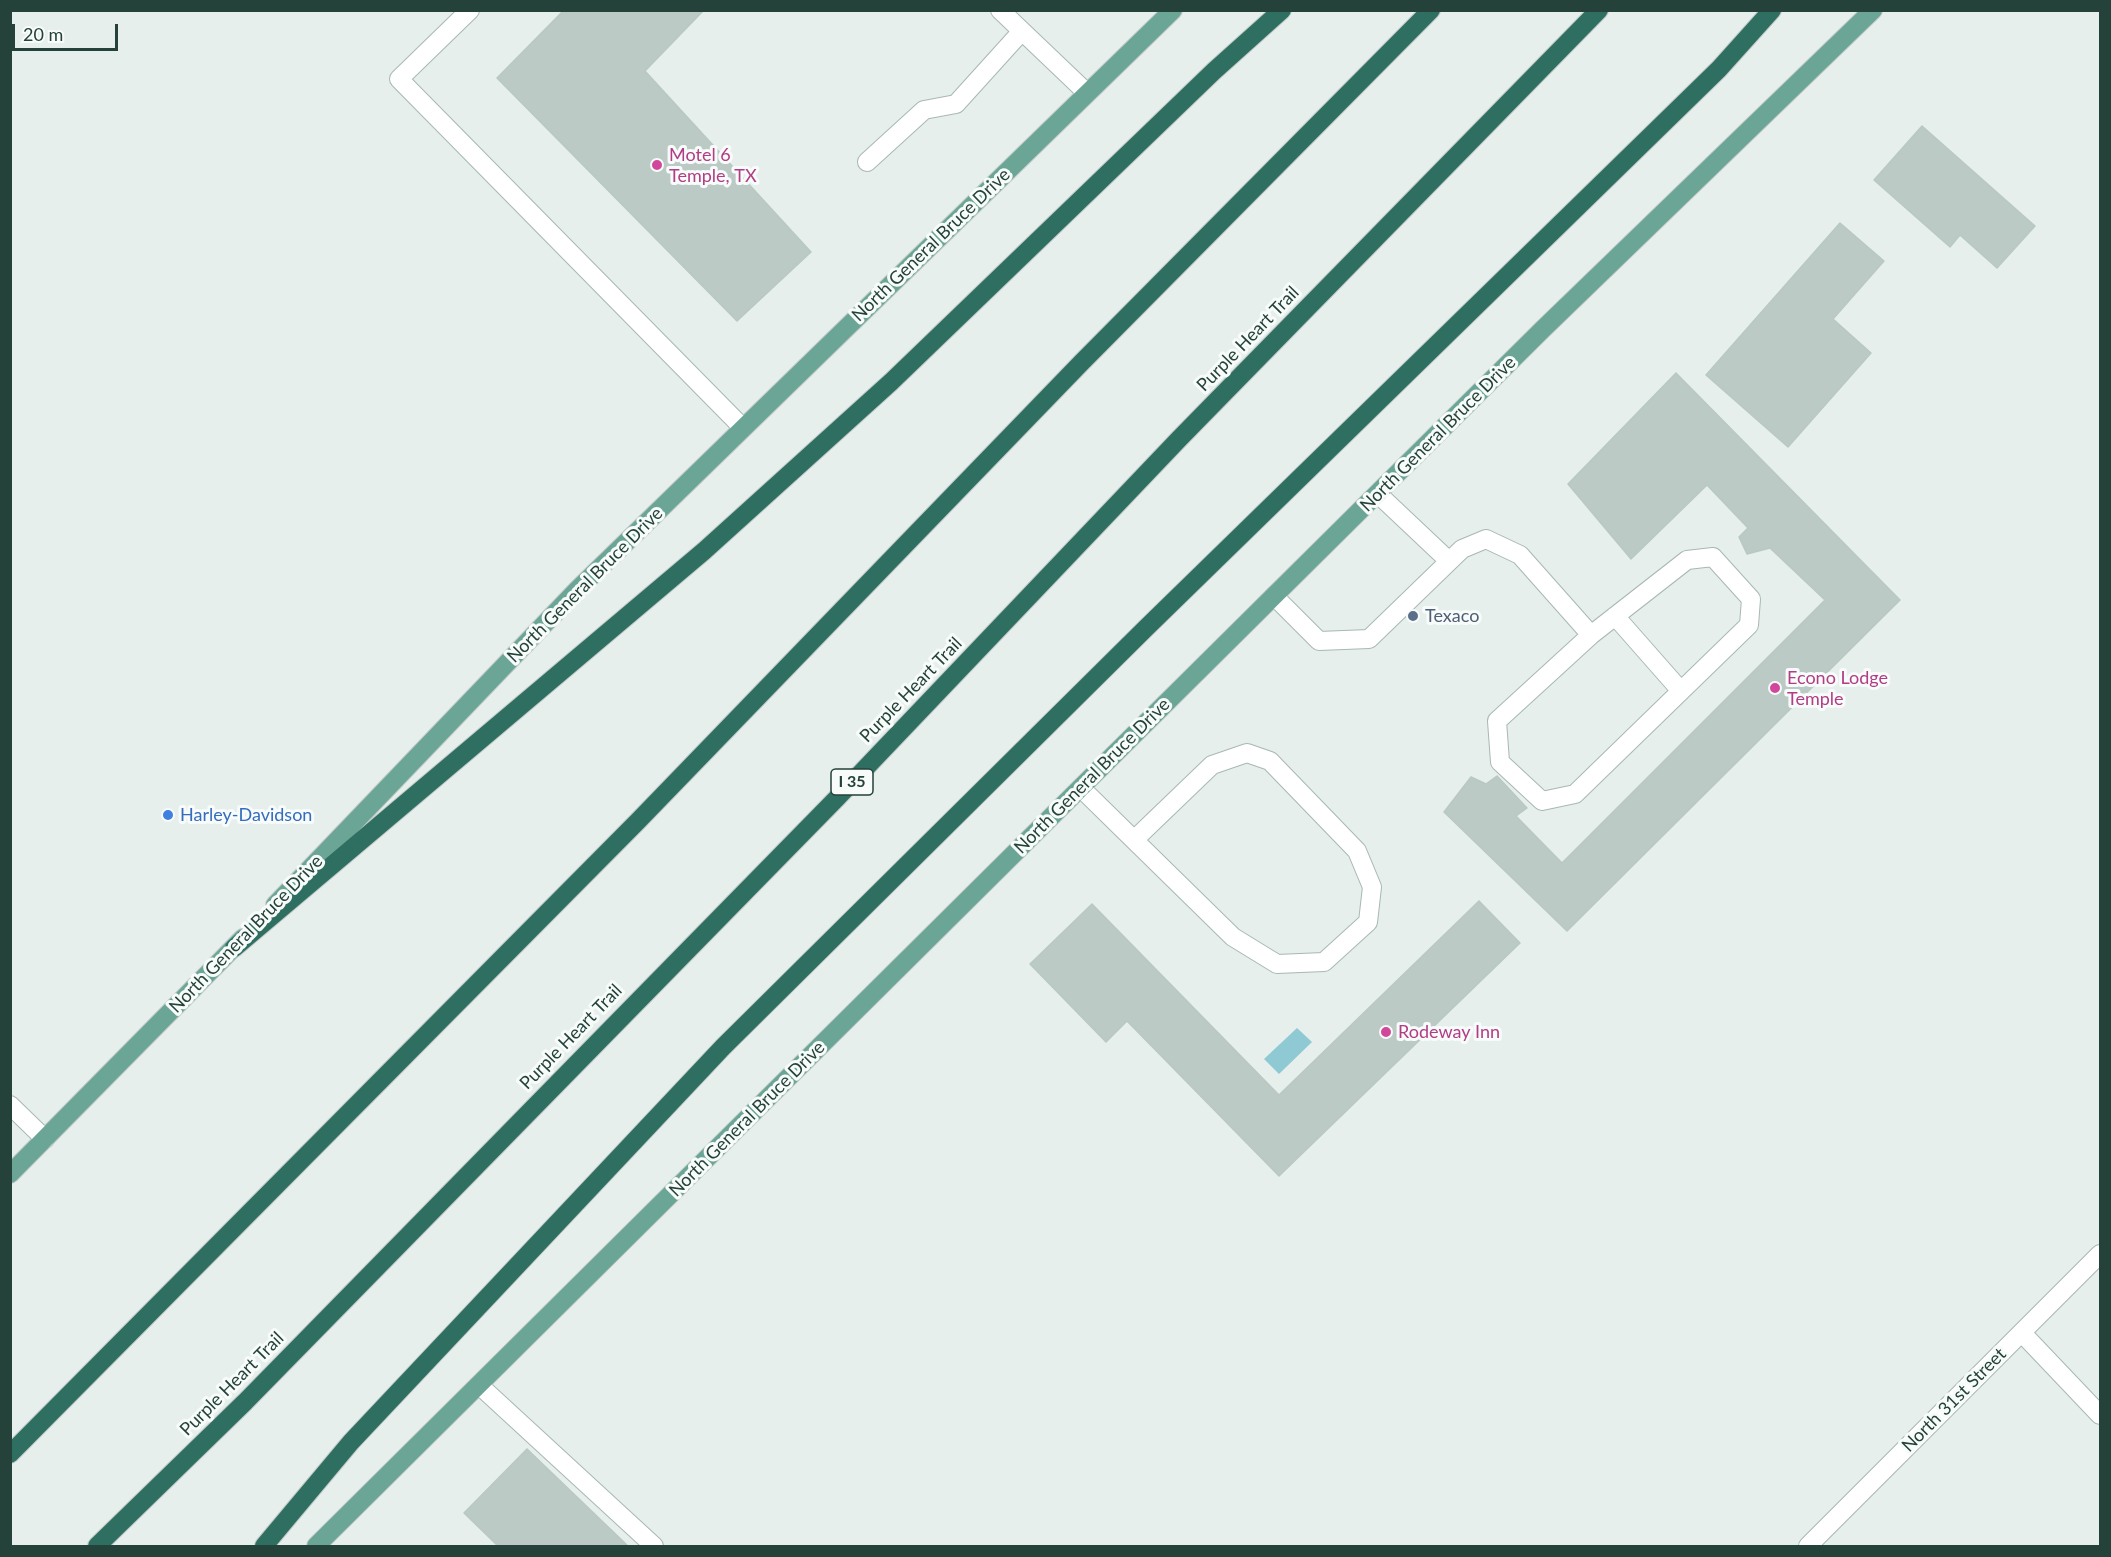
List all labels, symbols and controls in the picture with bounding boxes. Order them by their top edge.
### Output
scale bar [15,12,122,50]
text: 20 m [23,23,63,45]
place label: Motel 6 Temple, TX [669,144,757,186]
marker: Motel 6 Temple, TX [650,158,664,172]
street label: North General Bruce Drive [848,164,1014,326]
street label: Purple Heart Trail [1192,282,1304,396]
street label: North General Bruce Drive [1356,352,1520,516]
street label: North General Bruce Drive [503,503,667,667]
place label: Texaco [1425,605,1479,627]
marker: Texaco [1406,609,1420,623]
street label: Purple Heart Trail [855,633,967,747]
place label: Econo Lodge Temple [1787,667,1888,710]
marker: Econo Lodge Temple [1768,681,1782,695]
street label: North General Bruce Drive [1010,694,1174,858]
road number: I 35 [831,769,873,795]
place label: Harley-Davidson [180,804,312,826]
marker: Harley-Davidson [161,808,175,822]
street label: North General Bruce Drive [165,851,327,1017]
street label: Purple Heart Trail [515,980,627,1094]
place label: Rodeway Inn [1398,1021,1500,1043]
marker: Rodeway Inn [1379,1025,1393,1039]
street label: North General Bruce Drive [665,1037,829,1201]
street label: Purple Heart Trail [176,1328,288,1440]
street label: North 31st Street [1897,1343,2011,1457]

